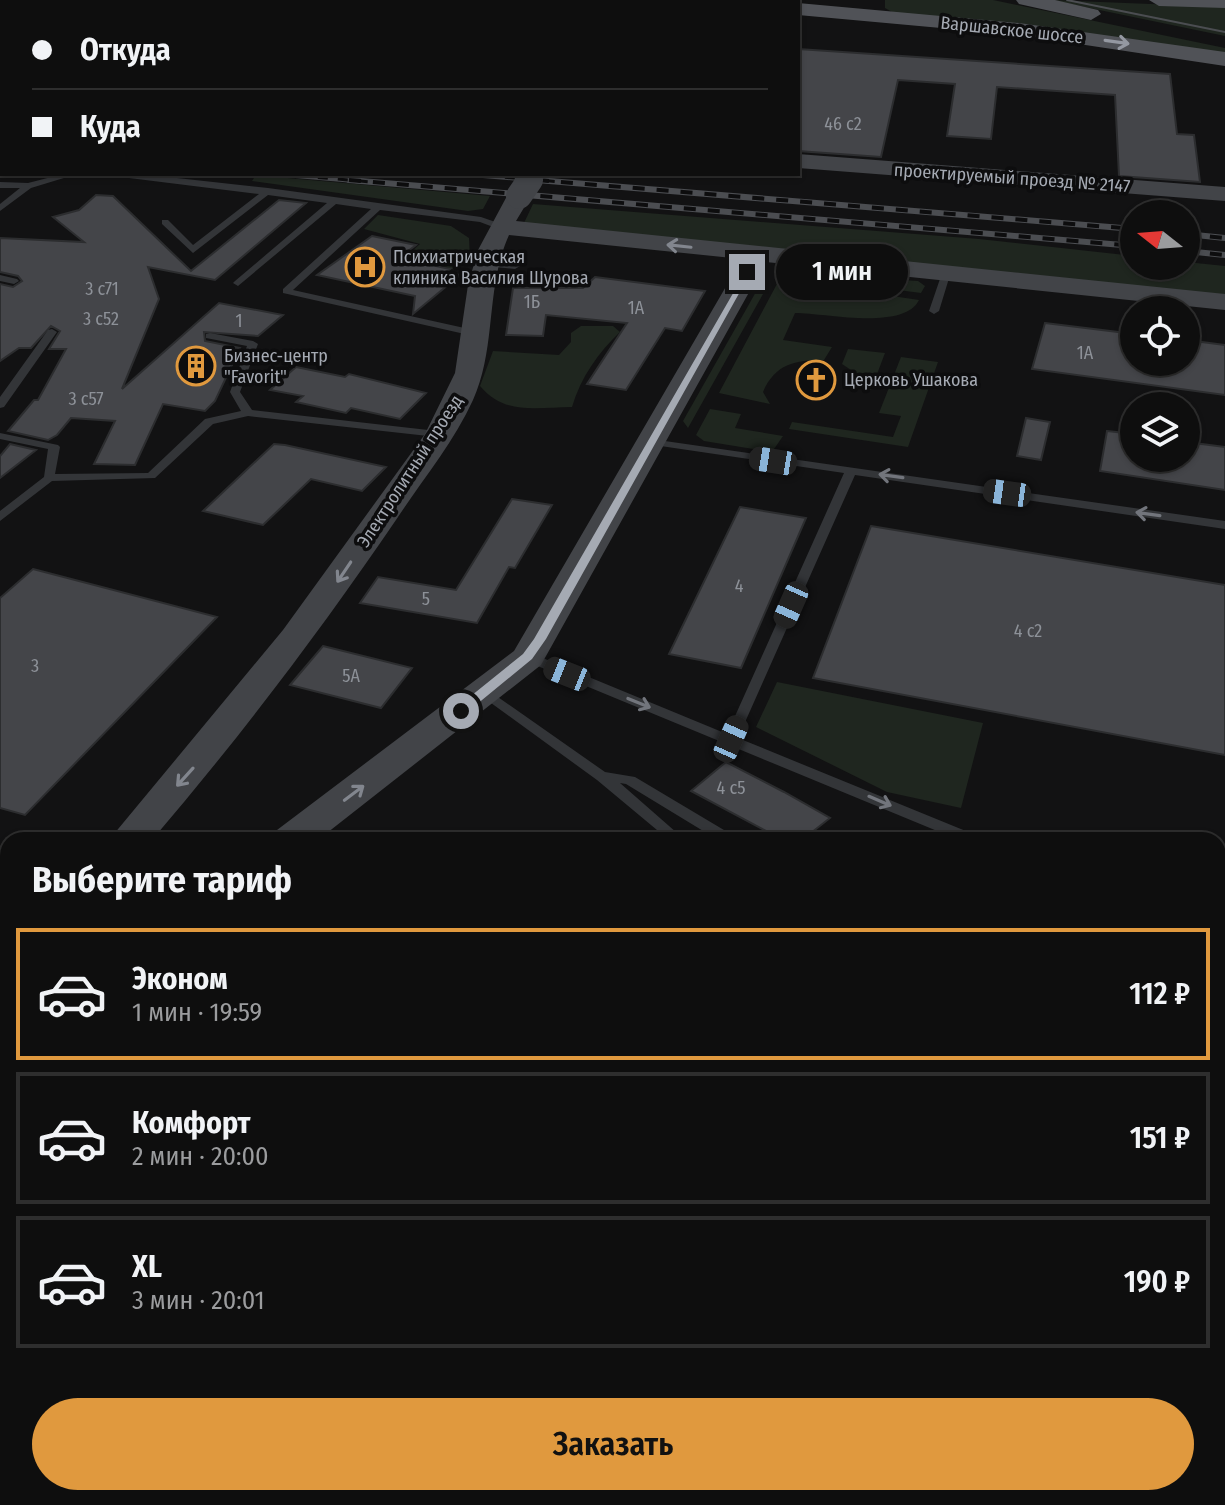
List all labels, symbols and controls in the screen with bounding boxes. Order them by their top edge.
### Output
street label: Варшавское шоссе [940,12,1085,48]
text: Откуда [80,32,171,68]
one-way arrow [1104,35,1129,50]
text: Куда [80,109,141,145]
house number: 46 с2 [824,113,862,135]
street label: проектируемый проезд № 2147 [893,159,1131,197]
north arrow [1120,200,1200,280]
map controls [1120,200,1200,472]
one-way arrow [666,239,693,254]
callout: 1 мин [775,244,907,300]
hospital icon: Психиатрическая клиника Василия Шурова [344,246,386,288]
place label: Психиатрическая клиника Василия Шурова [393,246,589,289]
route end [729,254,765,290]
text: 1 мин [812,256,872,287]
house number: 3 с71 [85,278,119,300]
house number: 1Б [524,291,540,313]
button: locate [1120,296,1200,376]
house number: 1А [628,297,645,319]
house number: 3 с52 [83,308,119,330]
house number: 1 [235,310,243,332]
house number: 1А [1077,342,1094,364]
building icon: Бизнес-центр "Favorit" [175,345,217,387]
place label: Бизнес-центр "Favorit" [224,345,328,388]
church icon: Церковь Ушакова [795,359,837,401]
place label: Церковь Ушакова [844,369,978,391]
house number: 3 с57 [68,388,104,410]
street label: Электролитный проезд [353,391,467,551]
button: layers [1120,392,1200,472]
car [747,445,799,477]
one-way arrow [878,468,904,483]
car [982,478,1032,508]
one-way arrow [1136,506,1161,521]
one-way arrow [336,560,352,583]
house number: 4 [735,575,744,597]
car [770,578,812,632]
house number: 5 [422,588,430,610]
house number: 4 с2 [1014,620,1042,642]
car [540,654,594,694]
house number: 3 [31,655,39,677]
house number: 5А [342,665,360,687]
route start [443,693,479,729]
one-way arrow [626,697,651,712]
car [710,712,752,766]
one-way arrow [177,767,195,787]
house number: 4 с5 [717,777,745,799]
one-way arrow [343,784,364,801]
one-way arrow [867,795,892,810]
text: Выберите тариф [32,858,292,902]
icon: car [36,958,108,1030]
text: Эконом [132,961,228,997]
text: 112 ₽ [1129,976,1190,1012]
text: 1 мин · 19:59 [132,997,262,1028]
icon: car [36,1102,108,1174]
text: Комфорт [132,1105,250,1141]
text: 151 ₽ [1130,1120,1190,1156]
text: 2 мин · 20:00 [132,1141,269,1172]
icon: car [36,1246,108,1318]
text: XL [132,1249,162,1285]
text: 190 ₽ [1124,1264,1190,1300]
text: 3 мин · 20:01 [132,1285,265,1316]
button: Заказать [32,1398,1194,1490]

